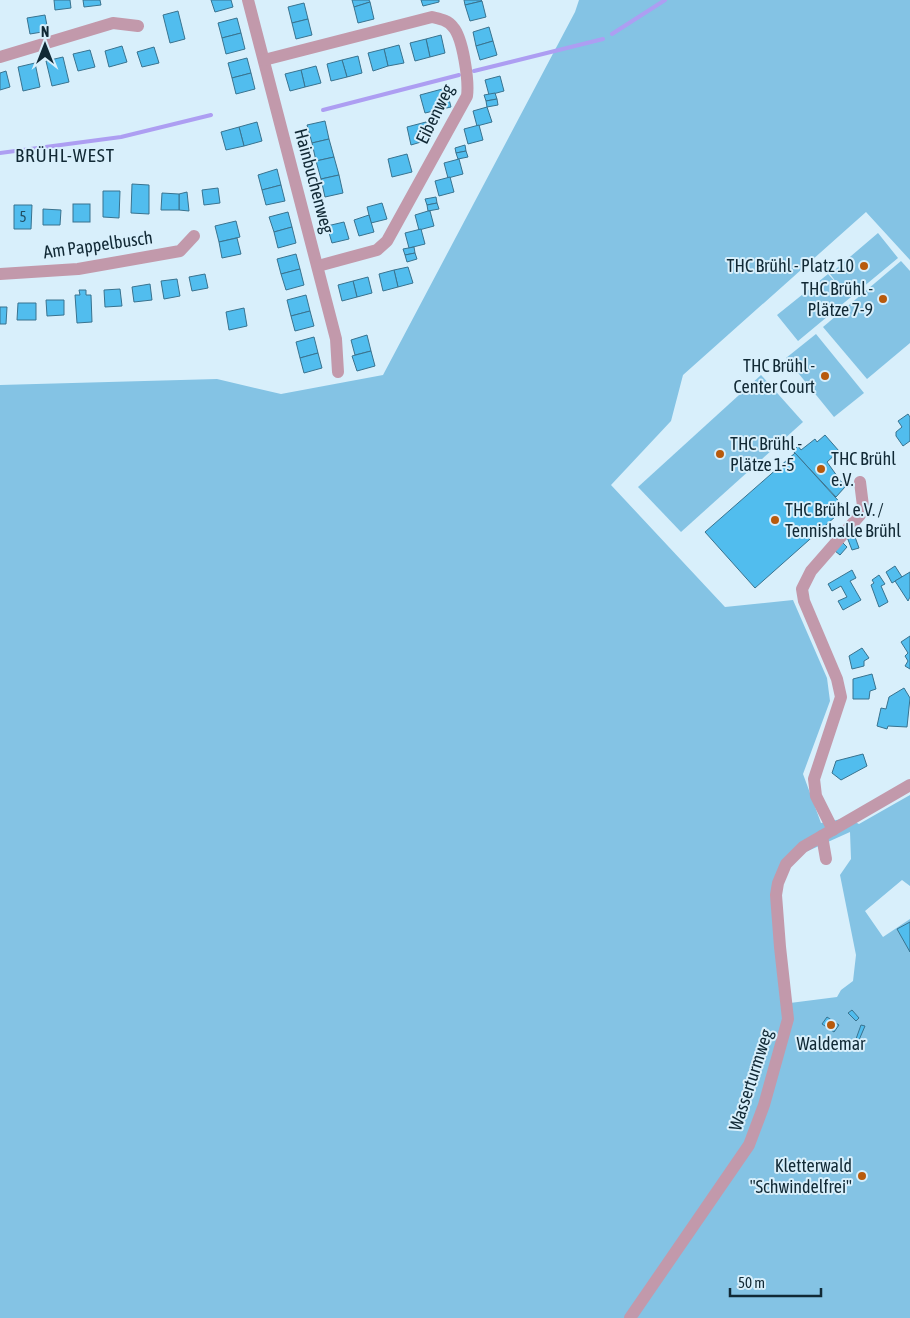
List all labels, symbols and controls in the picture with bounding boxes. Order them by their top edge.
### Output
north arrow [20,20,70,70]
text: N [41,24,49,40]
street label: Eibenweg [411,80,458,147]
street label: Hainbuchenweg [290,126,339,236]
district label: BRÜHL-WEST [15,144,115,166]
house number: 5 [19,208,27,225]
street label: Am Pappelbusch [42,226,154,263]
place label: THC Brühl - Platz 10 [727,255,854,276]
marker: THC Brühl - Platz 10 [858,260,870,272]
place label: THC Brühl - Plätze 7-9 [801,278,873,320]
marker: THC Brühl - Plätze 7-9 [877,293,889,305]
place label: THC Brühl - Center Court [733,355,815,397]
marker: THC Brühl - Center Court [819,370,831,382]
place label: THC Brühl - Plätze 1-5 [730,433,802,475]
marker: THC Brühl - Plätze 1-5 [714,448,726,460]
place label: THC Brühl e.V. [831,448,896,490]
marker: THC Brühl e.V. [815,463,827,475]
place label: THC Brühl e.V. / Tennishalle Brühl [785,499,901,541]
marker: THC Brühl e.V. / Tennishalle Brühl [769,514,781,526]
marker: Waldemar [825,1019,837,1031]
street label: Wasserturmweg [724,1026,777,1133]
place label: Waldemar [797,1033,866,1054]
place label: Kletterwald "Schwindelfrei" [750,1155,852,1197]
marker: Kletterwald "Schwindelfrei" [856,1170,868,1182]
scale bar [730,1266,821,1298]
text: 50 m [738,1274,765,1291]

